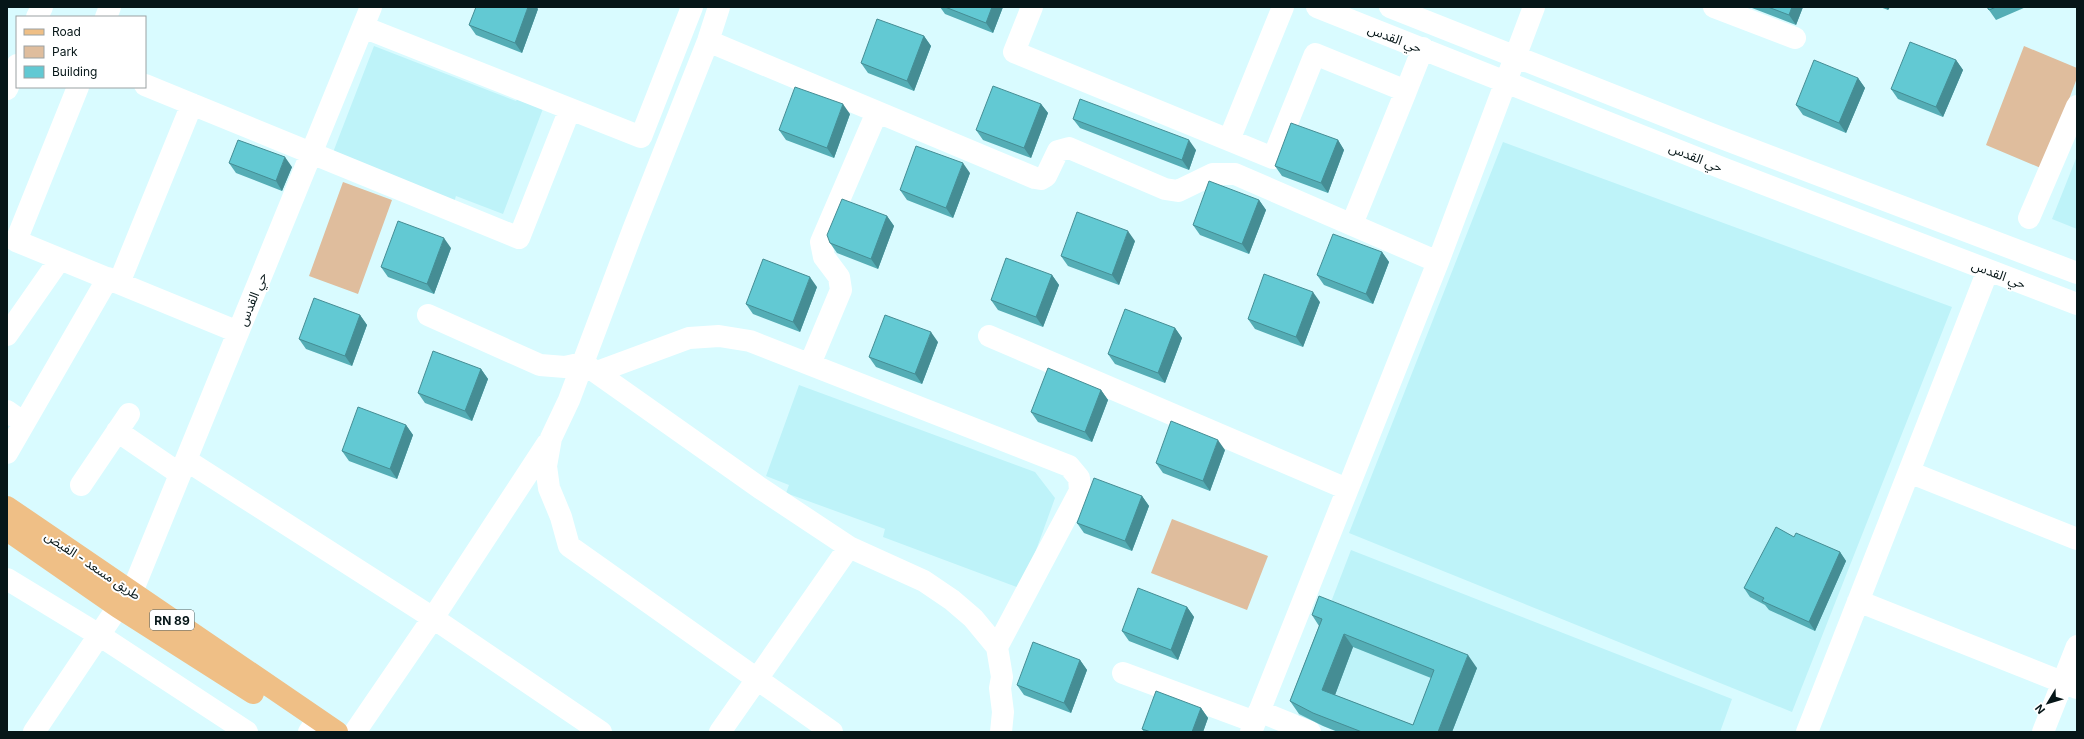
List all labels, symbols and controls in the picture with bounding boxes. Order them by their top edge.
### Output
legend [16,16,146,88]
street label: حي القدس [1365,20,1425,59]
text: Road [52,24,81,39]
text: Park [52,44,78,59]
text: Building [52,64,97,79]
street label: حي القدس [1666,139,1725,178]
street label: حي القدس [1969,256,2029,295]
street label: حي القدس [234,270,273,329]
street label: طريق مسعد - الفيض [42,527,144,604]
road number: RN 89 [150,610,194,630]
north arrow [2028,683,2068,723]
text: N [2032,702,2048,717]

